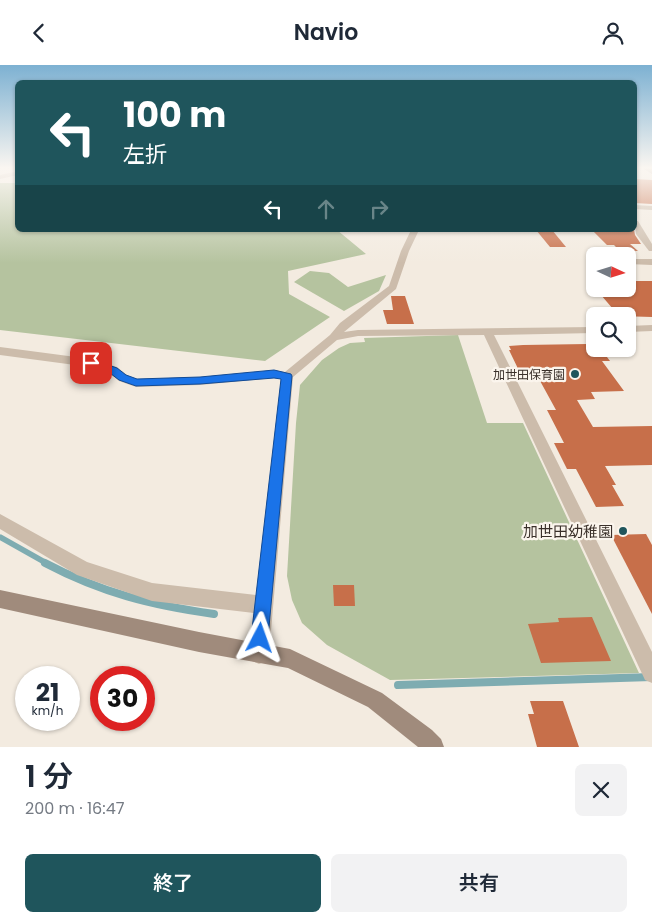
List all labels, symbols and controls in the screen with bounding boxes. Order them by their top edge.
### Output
text: Navio [294,17,358,48]
icon: back [25,19,53,47]
icon: person [599,19,627,47]
text: 100 m [123,90,226,139]
icon: left [40,100,105,165]
text: 左折 [123,139,167,170]
icon: left [259,195,287,223]
icon: ahead [312,195,340,223]
icon: right [365,195,393,223]
north arrow [586,247,636,297]
map controls [586,247,636,357]
button: search [586,307,636,357]
pin [70,342,112,384]
icon: arrive [77,349,105,377]
place label: 加世田保育園 [493,366,565,383]
marker: 加世田保育園 [569,368,581,380]
place label: 加世田幼稚園 [523,521,613,542]
marker: 加世田幼稚園 [617,525,629,537]
position arrow [233,611,285,663]
speed limit sign: 30 [90,666,155,731]
text: 21 [36,675,59,710]
text: km/h [32,702,63,719]
text: 1 分 [25,755,73,798]
button: close [575,764,627,816]
text: 200 m · 16:47 [25,797,124,820]
button: 終了 [25,854,321,912]
button: 共有 [331,854,627,912]

